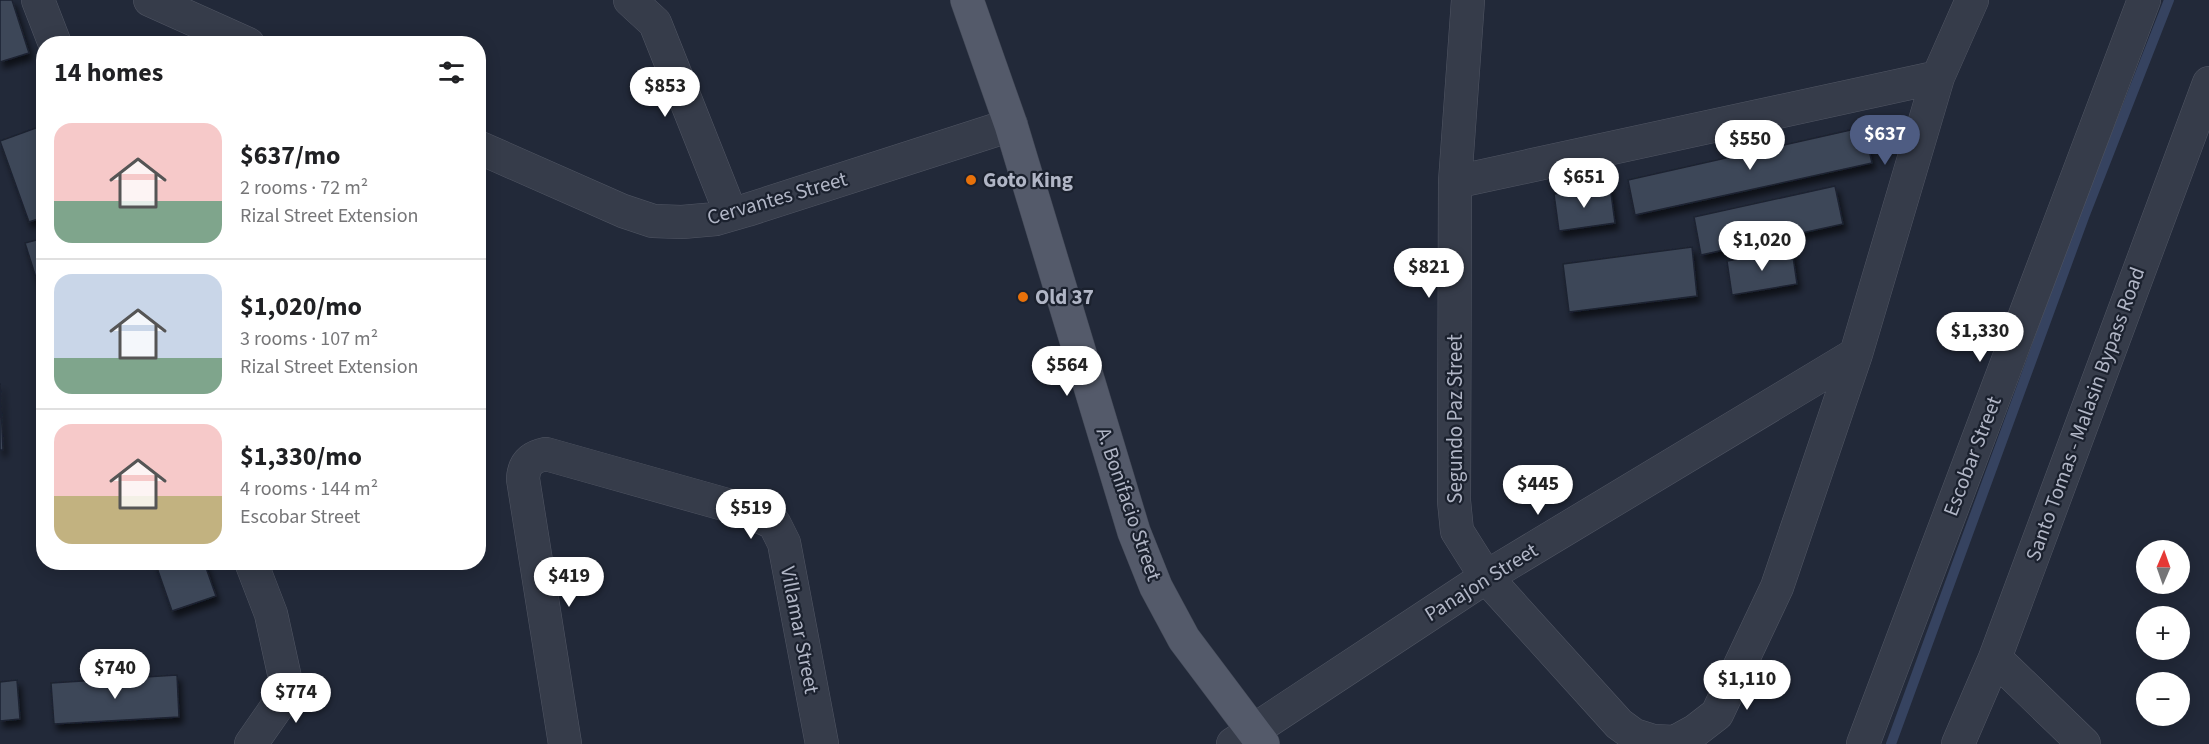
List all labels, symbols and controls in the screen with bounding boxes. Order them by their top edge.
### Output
text: 14 homes [54,54,163,91]
icon: filters [435,56,468,89]
pin: $853 [629,67,701,118]
text: $853 [644,72,686,100]
pin: $637 [1849,115,1921,166]
pin: $550 [1714,120,1786,171]
text: $637 [1864,120,1906,148]
text: $550 [1729,125,1771,153]
text: $637/mo [240,137,340,174]
icon: home [102,147,174,219]
pin: $651 [1548,158,1620,209]
text: $651 [1563,163,1605,191]
street label: Cervantes Street [703,164,851,232]
place label: Goto King [983,165,1073,195]
marker: Goto King [964,173,978,187]
text: 2 rooms · 72 m² [240,174,368,202]
text: Rizal Street Extension [240,202,418,230]
pin: $1,020 [1713,221,1811,272]
text: $1,020 [1733,226,1791,254]
pin: $821 [1393,248,1465,299]
text: $821 [1408,253,1450,281]
street label: Santo Tomas - Malasin Bypass Road [2018,263,2152,565]
place label: Old 37 [1035,282,1094,312]
text: $1,020/mo [240,288,362,325]
marker: Old 37 [1016,290,1030,304]
icon: home [102,298,174,370]
pin: $1,330 [1931,312,2029,363]
text: $1,330 [1951,317,2009,345]
text: 3 rooms · 107 m² [240,325,378,353]
street label: Segundo Paz Street [1440,334,1470,504]
pin: $564 [1031,346,1103,397]
text: $564 [1046,351,1088,379]
text: Rizal Street Extension [240,353,418,381]
street label: Escobar Street [1935,392,2009,520]
street label: A. Bonifacio Street [1089,423,1169,585]
text: $1,330/mo [240,438,362,475]
icon: home [102,448,174,520]
pin: $445 [1502,465,1574,516]
text: $445 [1517,470,1559,498]
text: 4 rooms · 144 m² [240,475,378,503]
pin: $519 [715,489,787,540]
text: $519 [730,494,772,522]
text: Escobar Street [240,503,360,531]
street label: Panajon Street [1419,535,1543,629]
north arrow [2136,540,2190,594]
map controls [2136,540,2190,726]
pin: $419 [533,557,605,608]
text: $419 [548,562,590,590]
street label: Villamar Street [773,564,827,696]
button: + [2136,606,2190,660]
pin: $740 [79,649,151,700]
text: $740 [94,654,136,682]
pin: $1,110 [1698,660,1796,711]
text: $1,110 [1718,665,1776,693]
button: − [2136,672,2190,726]
pin: $774 [260,673,332,724]
text: $774 [275,678,317,706]

